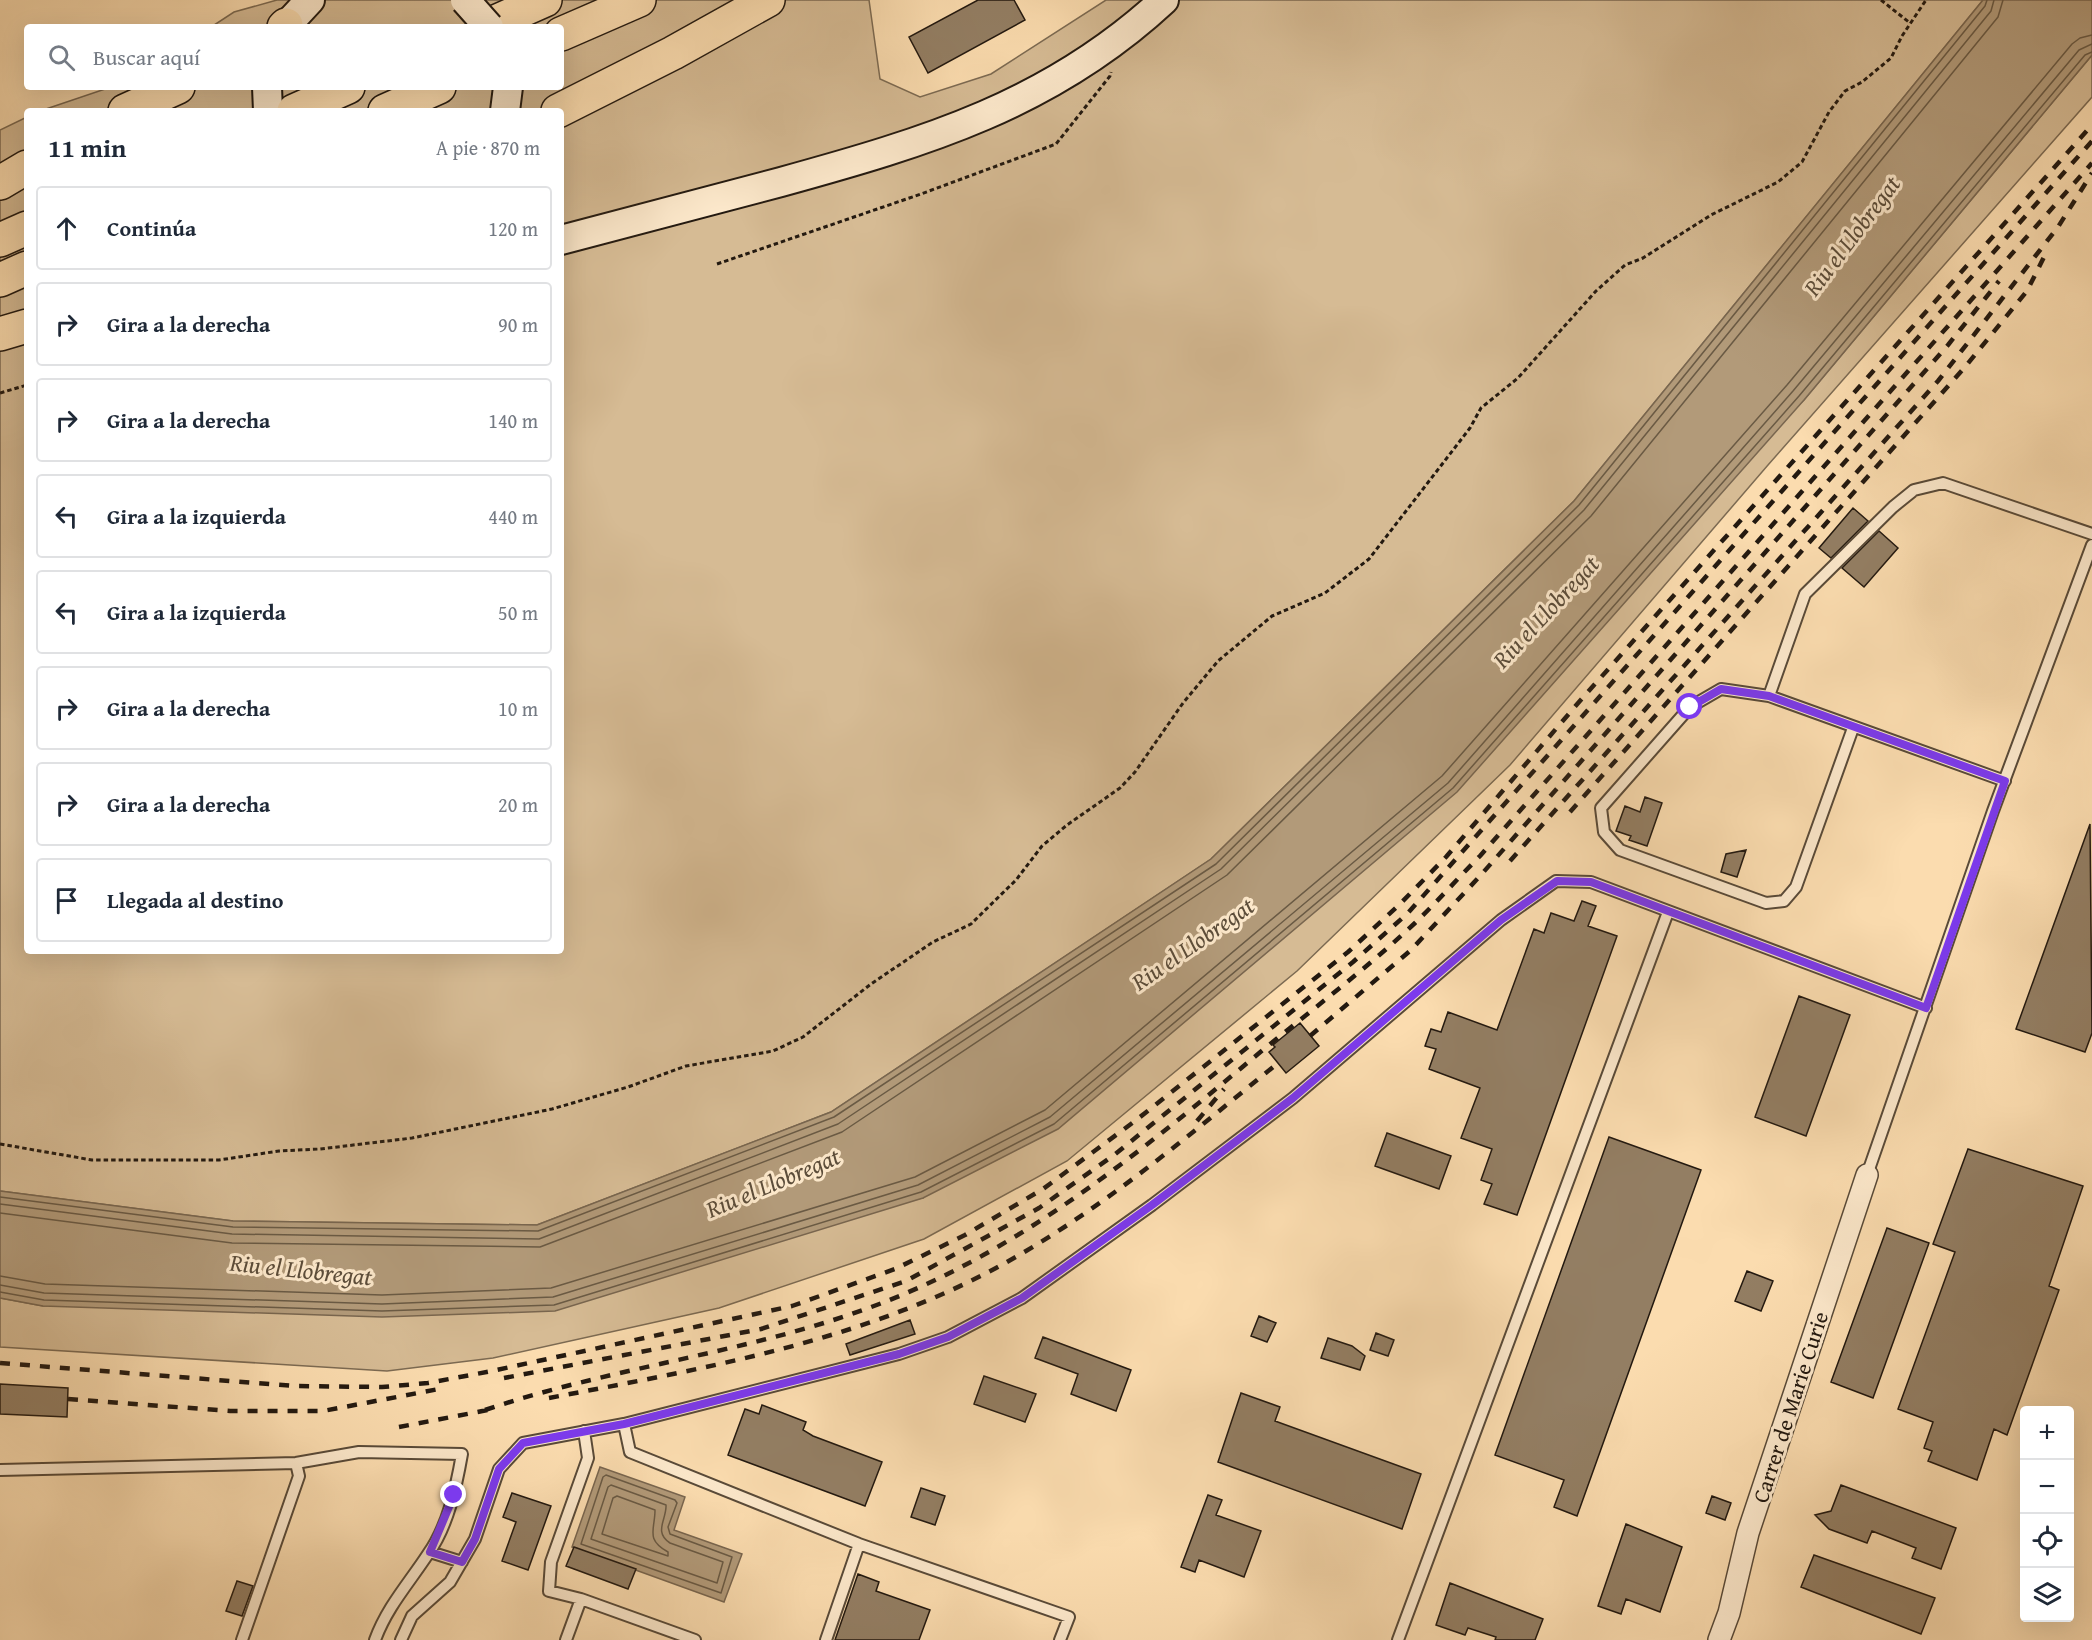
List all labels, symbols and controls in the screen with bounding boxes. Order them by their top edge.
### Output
search box [24,24,564,90]
icon: search [45,41,78,74]
text: Buscar aquí [93,41,200,73]
text: 11 min [48,128,126,167]
text: A pie · 870 m [436,133,540,162]
water label: Riu el Llobregat [1794,168,1909,304]
icon: ahead [50,212,83,245]
text: Continúa [107,212,196,244]
text: 120 m [488,214,538,243]
icon: right [50,308,83,341]
text: Gira a la derecha [107,308,270,340]
text: 90 m [498,310,538,339]
icon: right [50,404,83,437]
text: Gira a la derecha [107,404,270,436]
text: 140 m [488,406,538,435]
icon: left [50,500,83,533]
text: Gira a la izquierda [107,500,286,532]
text: 440 m [488,502,538,531]
water label: Riu el Llobregat [1483,547,1607,677]
icon: left [50,596,83,629]
text: Gira a la izquierda [107,596,286,628]
text: 50 m [498,598,538,627]
icon: right [50,692,83,725]
text: Gira a la derecha [107,692,270,724]
route start [1676,693,1702,719]
text: 10 m [498,694,538,723]
icon: right [50,788,83,821]
text: Gira a la derecha [107,788,270,820]
text: 20 m [498,790,538,819]
icon: arrive [50,884,83,917]
text: Llegada al destino [107,884,283,916]
water label: Riu el Llobregat [1123,888,1262,999]
water label: Riu el Llobregat [699,1138,846,1227]
water label: Riu el Llobregat [227,1245,374,1294]
street label: Carrer de Marie Curie [1744,1307,1836,1507]
map controls [2020,1406,2074,1622]
button: + [2020,1406,2074,1460]
button: − [2020,1460,2074,1514]
route end [440,1481,466,1507]
button: locate [2020,1514,2074,1568]
button: layers [2020,1568,2074,1622]

